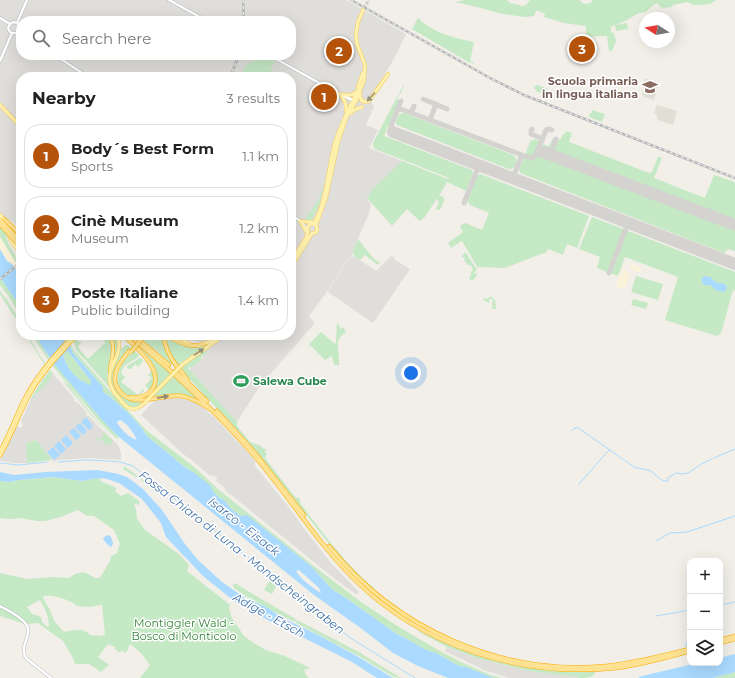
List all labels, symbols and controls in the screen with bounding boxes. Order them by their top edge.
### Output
north arrow [639,12,675,48]
search box [16,16,296,60]
icon: search [30,27,52,49]
text: Search here [62,29,151,48]
pin: 3 [569,34,595,64]
pin: 2 [326,36,352,66]
place label: Scuola primaria in lingua italiana [542,74,638,101]
school or university icon: Scuola primaria in lingua italiana [641,78,659,96]
pin: 1 [311,82,337,112]
text: Nearby [32,88,96,108]
text: 3 results [226,90,280,106]
one-way arrow [367,92,376,102]
text: Body´s Best Form [71,139,214,158]
text: 1 [43,148,49,164]
text: 1.1 km [242,148,279,164]
text: Sports [71,158,113,174]
text: Cinè Museum [71,211,179,230]
text: 2 [42,220,50,236]
text: 1.2 km [239,220,279,236]
text: Museum [71,230,129,246]
text: Poste Italiane [71,283,178,302]
text: 3 [42,292,50,308]
text: 1.4 km [238,292,279,308]
text: Public building [71,302,170,318]
one-way arrow [193,349,205,356]
your location [401,363,421,383]
sports icon: Salewa Cube [232,372,250,390]
place label: Salewa Cube [253,374,327,388]
one-way arrow [157,394,169,400]
water label: Fossa Chiaro di Luna - Mondscheingraben [136,467,348,637]
water label: Isarco - Eisack [205,494,283,559]
map controls [687,558,723,666]
button: + [687,558,723,594]
water label: Adige - Etsch [230,589,307,641]
button: − [687,594,723,630]
park label: Montiggler Wald - Bosco di Monticolo [132,616,237,643]
button: layers [687,630,723,666]

